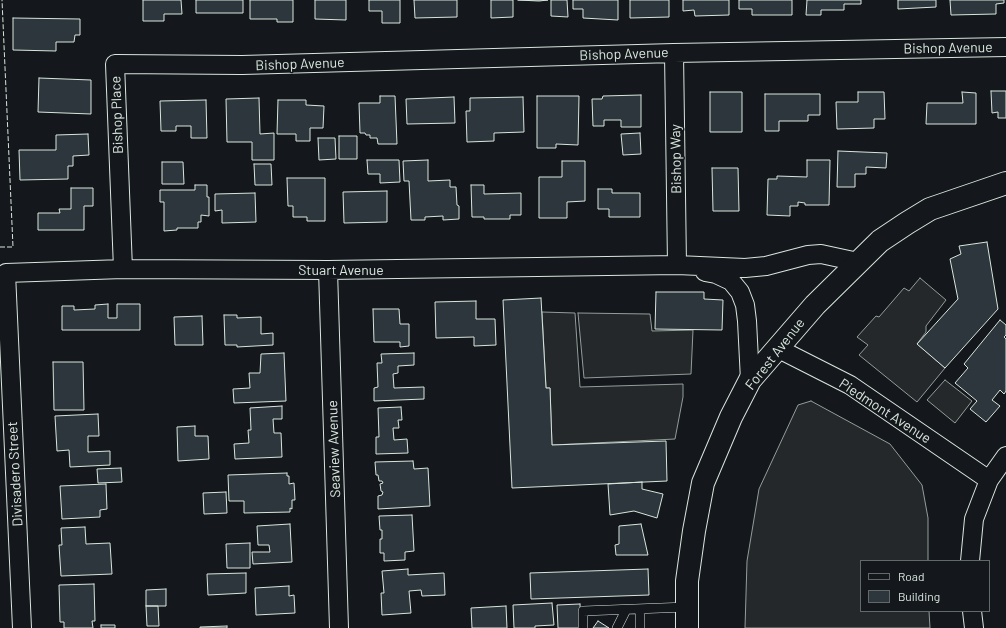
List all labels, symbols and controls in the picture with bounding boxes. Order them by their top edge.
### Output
street label: Bishop Avenue [903,39,993,57]
street label: Bishop Avenue [579,44,669,64]
street label: Bishop Avenue [255,54,345,74]
street label: Bishop Place [107,76,127,154]
street label: Bishop Way [667,124,685,194]
street label: Stuart Avenue [298,262,384,278]
street label: Forest Avenue [742,315,808,393]
street label: Piedmont Avenue [836,375,934,447]
street label: Seaview Avenue [324,400,344,498]
street label: Divisadero Street [4,421,26,527]
legend [860,560,990,612]
text: Road [898,569,925,583]
text: Building [898,589,940,603]

